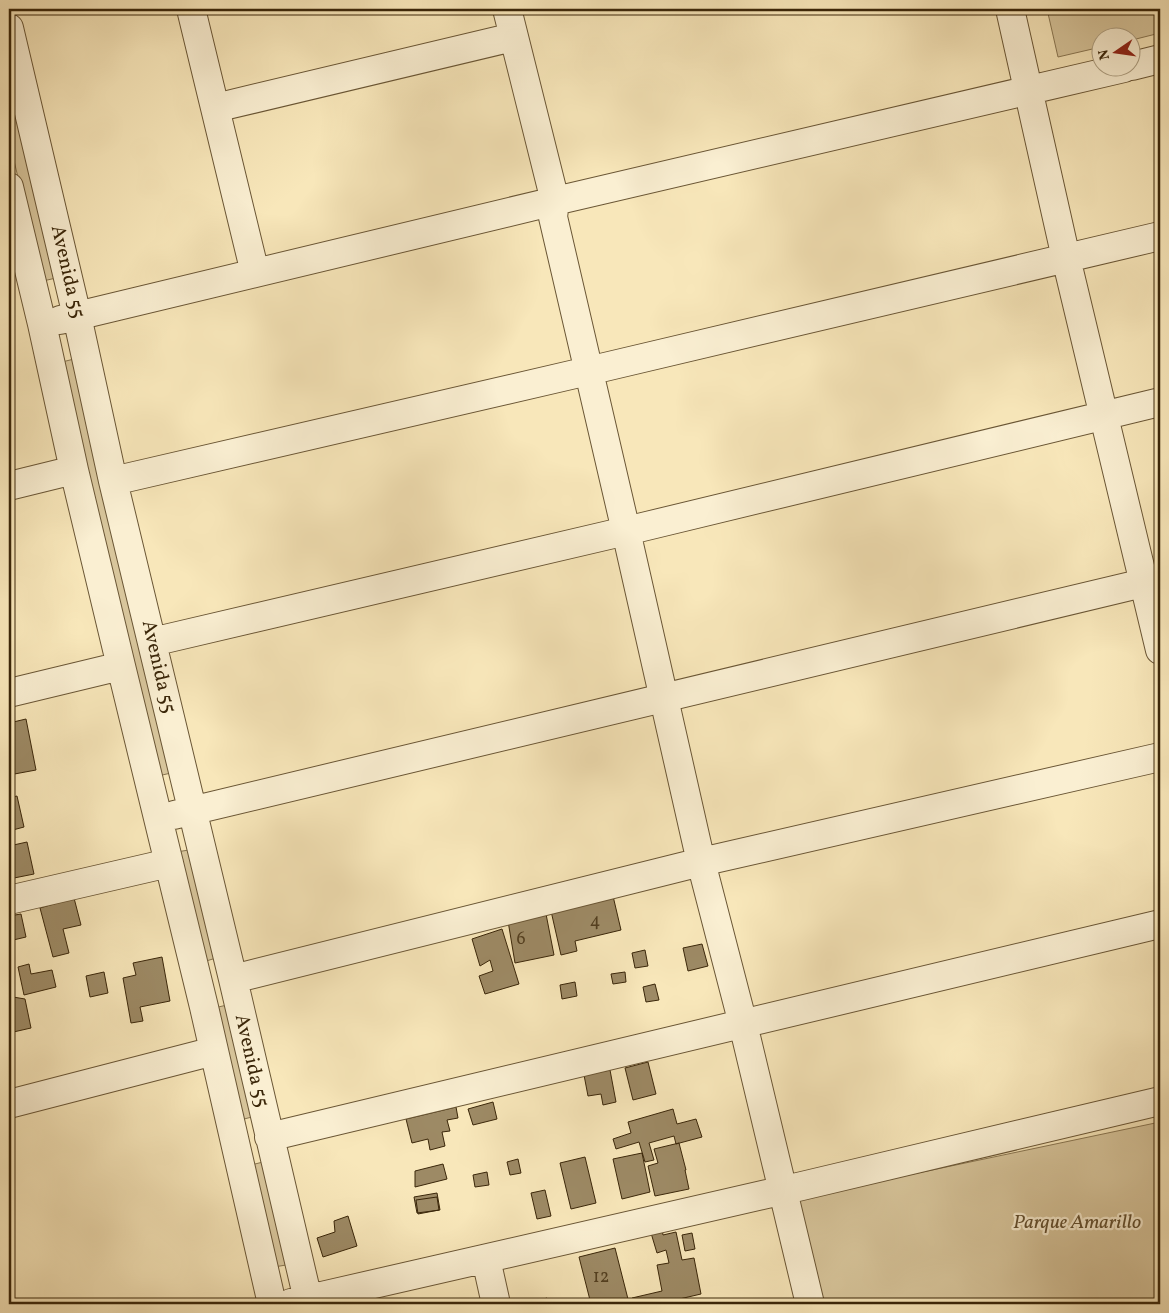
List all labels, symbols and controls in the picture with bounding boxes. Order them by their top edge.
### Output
north arrow [1092,28,1142,78]
text: N [1094,47,1115,62]
street label: Avenida 55 [43,222,91,322]
street label: Avenida 55 [134,617,182,717]
house number: 4 [590,909,600,934]
house number: 6 [516,927,526,952]
street label: Avenida 55 [227,1011,275,1111]
park label: Parque Amarillo [1013,1209,1141,1237]
house number: 12 [593,1265,609,1290]

